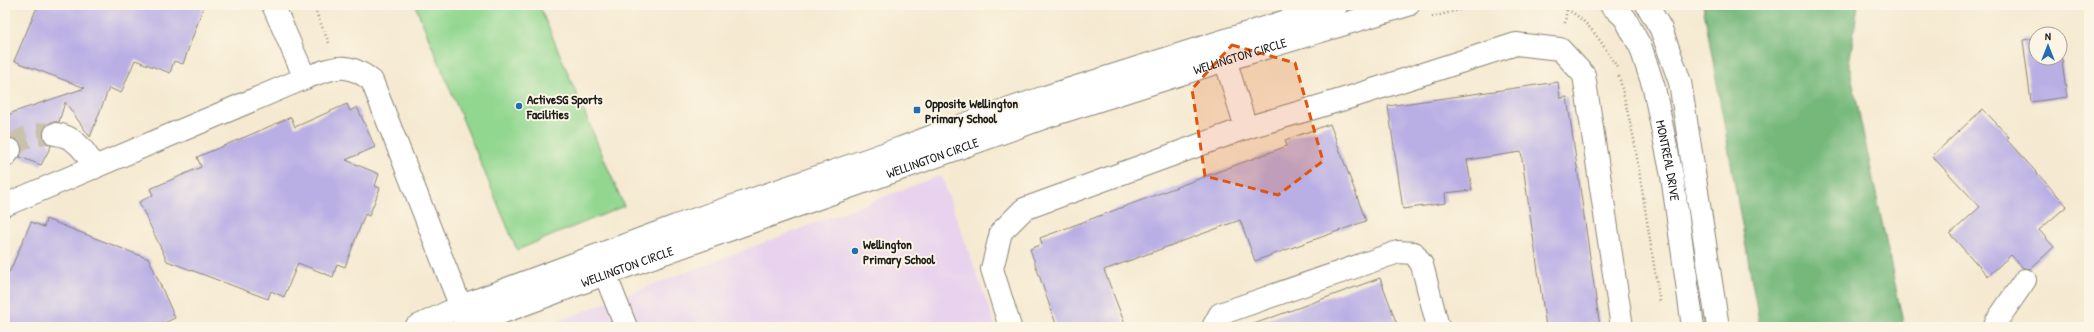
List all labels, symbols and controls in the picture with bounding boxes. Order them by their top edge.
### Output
north arrow [2028,26,2068,66]
text: N [2045,29,2051,43]
street label: WELLINGTON CIRCLE [1191,33,1289,79]
place label: ActiveSG Sports Facilities [526,90,603,123]
place label: Opposite Wellington Primary School [925,94,1018,128]
marker: ActiveSG Sports Facilities [514,101,524,111]
marker: Opposite Wellington Primary School [912,105,922,115]
street label: MONTREAL DRIVE [1652,118,1684,202]
street label: WELLINGTON CIRCLE [884,133,981,182]
place label: Wellington Primary School [863,235,936,269]
street label: WELLINGTON CIRCLE [578,241,676,291]
marker: Wellington Primary School [850,246,860,256]

